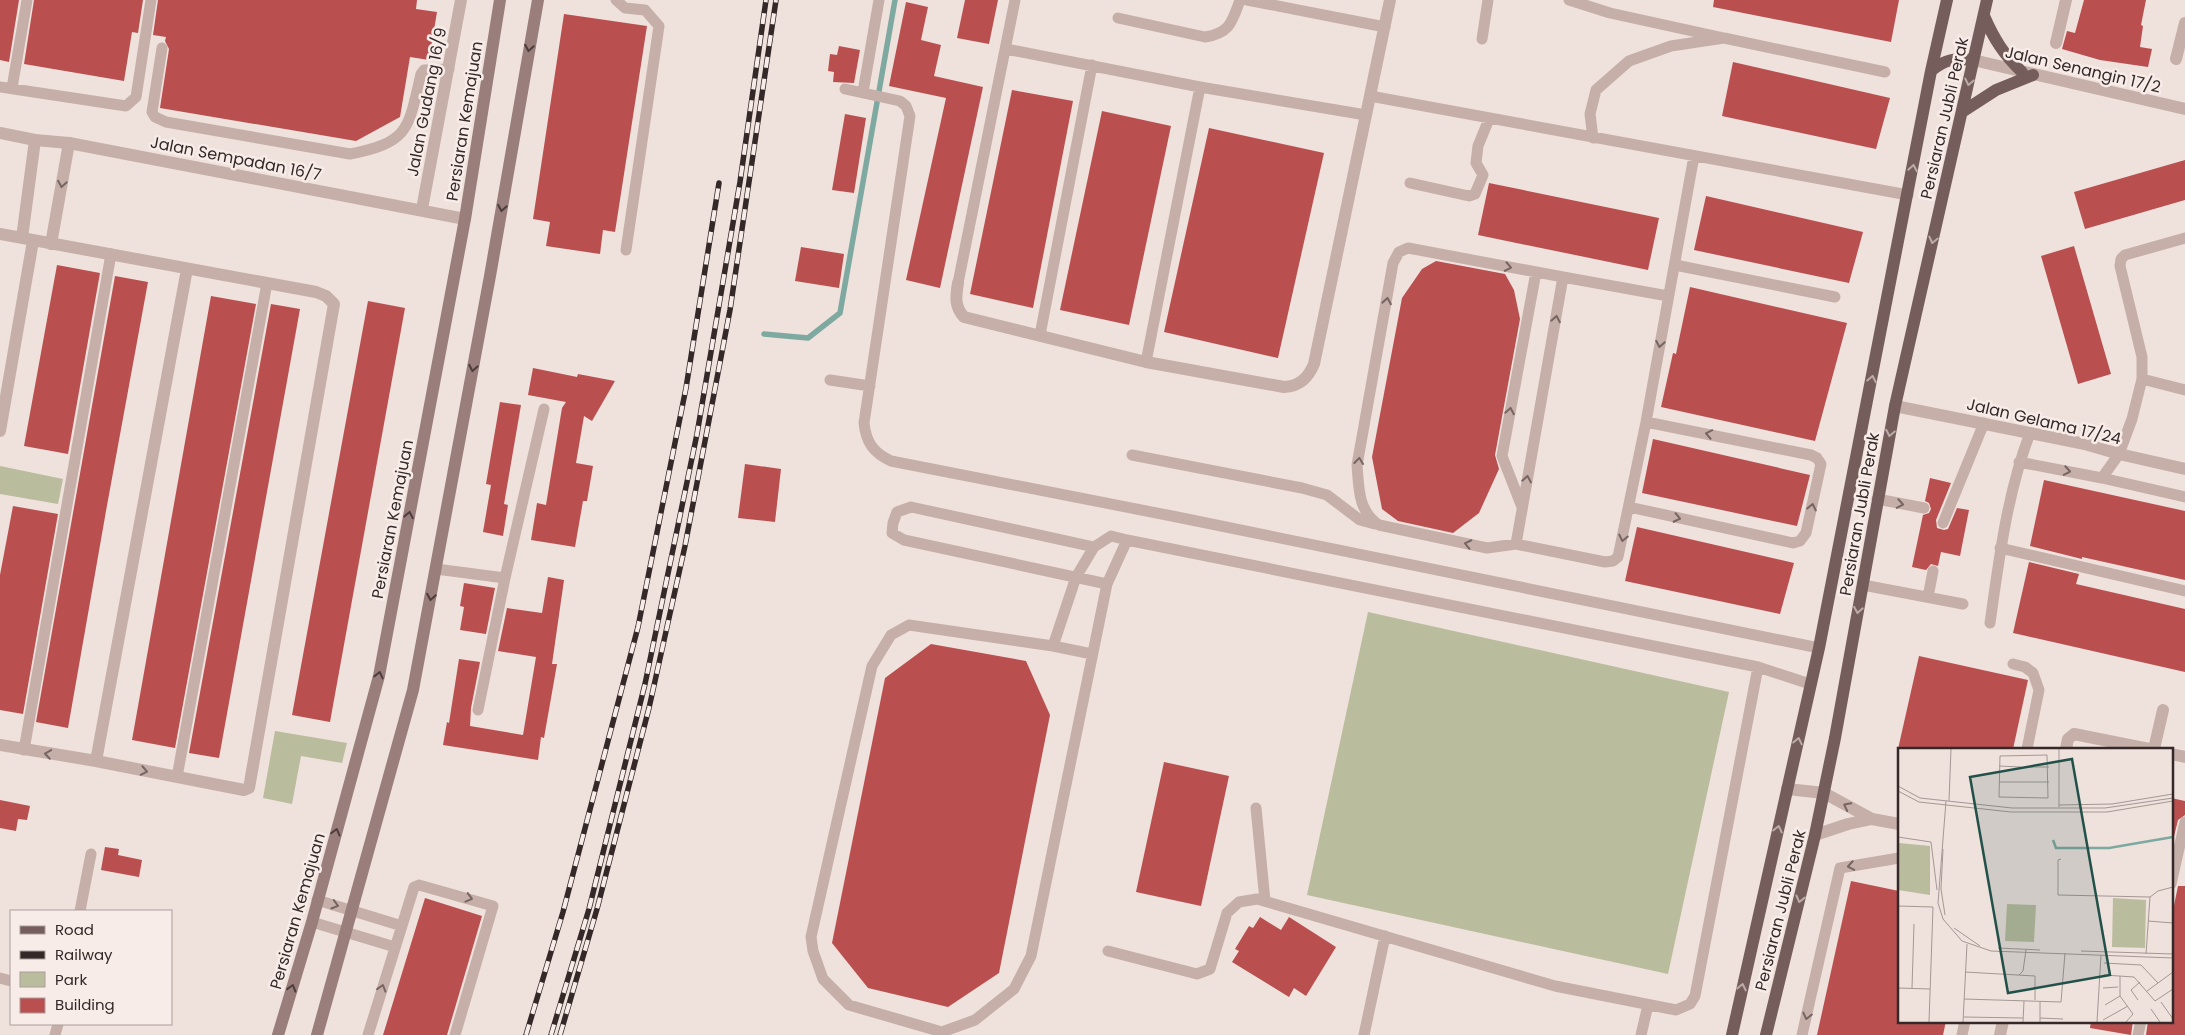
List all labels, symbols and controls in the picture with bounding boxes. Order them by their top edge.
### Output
street label: Jalan Gudang 16/9 [401,26,452,178]
street label: Persiaran Jubli Perak [1915,34,1974,201]
street label: Persiaran Kemajuan [440,39,488,203]
street label: Jalan Senangin 17/2 [2003,40,2163,99]
one-way arrow [525,44,535,52]
one-way arrow [1964,77,1974,86]
street label: Jalan Sempadan 16/7 [148,131,324,186]
one-way arrow [1907,163,1918,172]
one-way arrow [57,180,67,189]
one-way arrow [497,204,507,213]
one-way arrow [1928,236,1939,245]
one-way arrow [1504,261,1513,272]
one-way arrow [1381,297,1391,306]
one-way arrow [1550,315,1560,323]
one-way arrow [1655,339,1665,348]
one-way arrow [468,364,478,372]
one-way arrow [1866,374,1877,383]
street label: Jalan Gelama 17/24 [1964,393,2123,450]
one-way arrow [1505,407,1515,416]
one-way arrow [1885,428,1895,437]
one-way arrow [1704,430,1713,440]
street label: Persiaran Jubli Perak [1834,430,1885,598]
street label: Persiaran Kemajuan [366,438,419,601]
one-way arrow [1353,457,1364,465]
one-way arrow [2063,466,2071,476]
one-way arrow [1522,475,1532,483]
one-way arrow [1896,498,1905,508]
one-way arrow [1806,503,1817,512]
one-way arrow [404,511,414,520]
one-way arrow [1672,512,1681,523]
one-way arrow [1618,533,1628,542]
one-way arrow [1463,540,1472,550]
one-way arrow [426,592,436,601]
one-way arrow [1854,606,1864,614]
one-way arrow [373,671,384,680]
one-way arrow [1792,737,1803,746]
inset map [1898,748,2172,1022]
one-way arrow [44,749,52,759]
one-way arrow [140,765,148,775]
one-way arrow [1844,802,1853,812]
one-way arrow [1772,824,1783,833]
street label: Persiaran Jubli Perak [1749,826,1812,993]
one-way arrow [330,827,341,836]
street label: Persiaran Kemajuan [264,830,331,992]
one-way arrow [1846,861,1855,871]
one-way arrow [464,892,473,903]
one-way arrow [1795,895,1805,903]
one-way arrow [330,900,339,910]
legend [10,910,172,1025]
text: Road [55,919,94,940]
text: Railway [55,944,113,965]
text: Park [55,969,87,990]
one-way arrow [1736,983,1747,992]
one-way arrow [286,985,296,993]
one-way arrow [377,985,387,993]
text: Building [55,994,115,1015]
one-way arrow [1802,1012,1813,1021]

